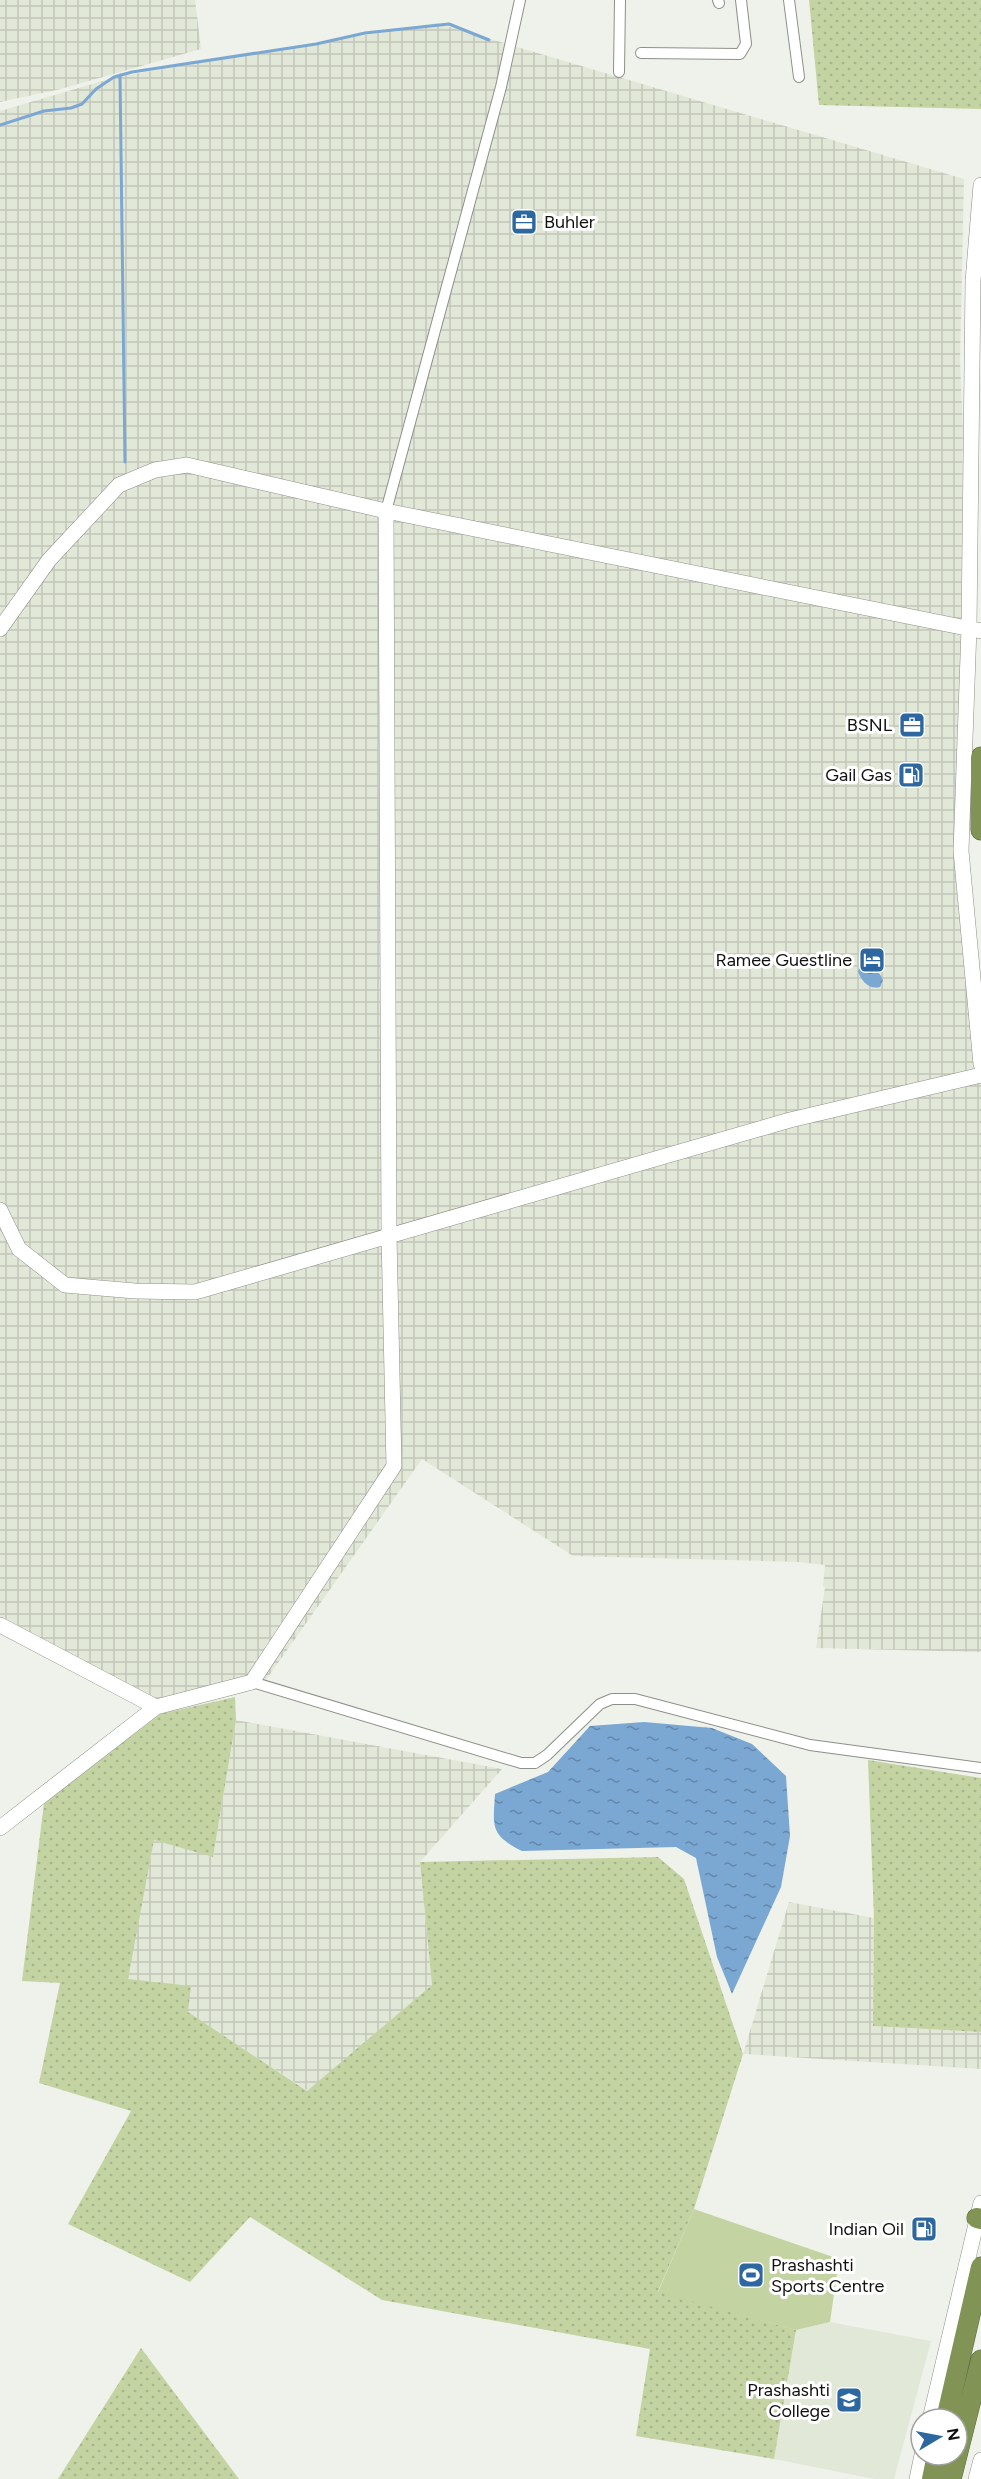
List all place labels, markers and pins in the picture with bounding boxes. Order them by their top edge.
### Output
office icon: Buhler [509,207,539,237]
place label: Buhler [544,211,595,233]
office icon: BSNL [897,710,927,740]
place label: BSNL [847,714,893,736]
fuel station icon: Gail Gas [896,760,926,790]
place label: Gail Gas [825,764,892,786]
hotel icon: Ramee Guestline [857,945,887,975]
place label: Ramee Guestline [715,949,852,971]
fuel station icon: Indian Oil [909,2214,939,2244]
place label: Indian Oil [829,2218,904,2240]
place label: Prashashti Sports Centre [771,2254,885,2297]
sports icon: Prashashti Sports Centre [736,2260,766,2290]
place label: Prashashti College [747,2379,830,2422]
school or university icon: Prashashti College [834,2385,864,2415]

